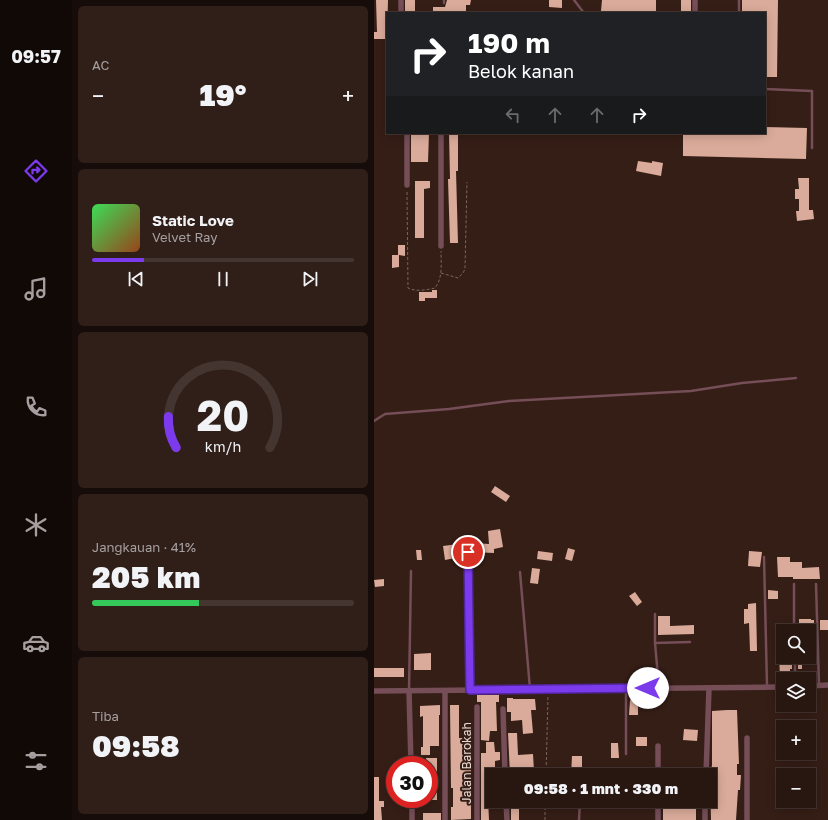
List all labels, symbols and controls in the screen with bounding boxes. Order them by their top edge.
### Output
text: 190 m [468,26,550,59]
icon: right [402,28,454,80]
text: 09:57 [11,45,61,67]
text: AC [92,57,109,73]
text: Belok kanan [468,60,574,82]
text: 19° [199,77,247,113]
text: − [92,82,104,109]
text: + [342,82,354,109]
icon: left [502,104,524,126]
icon: ahead [544,104,566,126]
icon: ahead [586,104,608,126]
icon: right [628,104,650,126]
icon: directions [22,157,50,185]
text: Static Love [152,211,234,229]
text: Velvet Ray [152,229,217,245]
icon: previous [125,268,147,290]
icon: pause [212,268,234,290]
icon: next [299,268,321,290]
icon: music [22,275,50,303]
text: 20 [197,390,249,440]
icon: phone [22,393,50,421]
text: km/h [205,438,241,455]
icon: climate [22,511,50,539]
pin [451,535,485,569]
text: Jangkauan · 41% [92,539,196,555]
icon: arrive [457,541,479,563]
text: 205 km [92,559,200,595]
map controls [776,624,816,808]
button: search [776,624,816,664]
icon: car [22,629,50,657]
position arrow [627,667,669,709]
button: layers [776,672,816,712]
text: Tiba [92,708,119,724]
button: + [776,720,816,760]
street label: Jalan Barokah [459,722,474,804]
text: 09:58 [92,728,180,764]
icon: filters [22,747,50,775]
speed limit sign: 30 [386,756,438,808]
button: − [776,768,816,808]
text: 09:58 · 1 mnt · 330 m [524,779,678,797]

